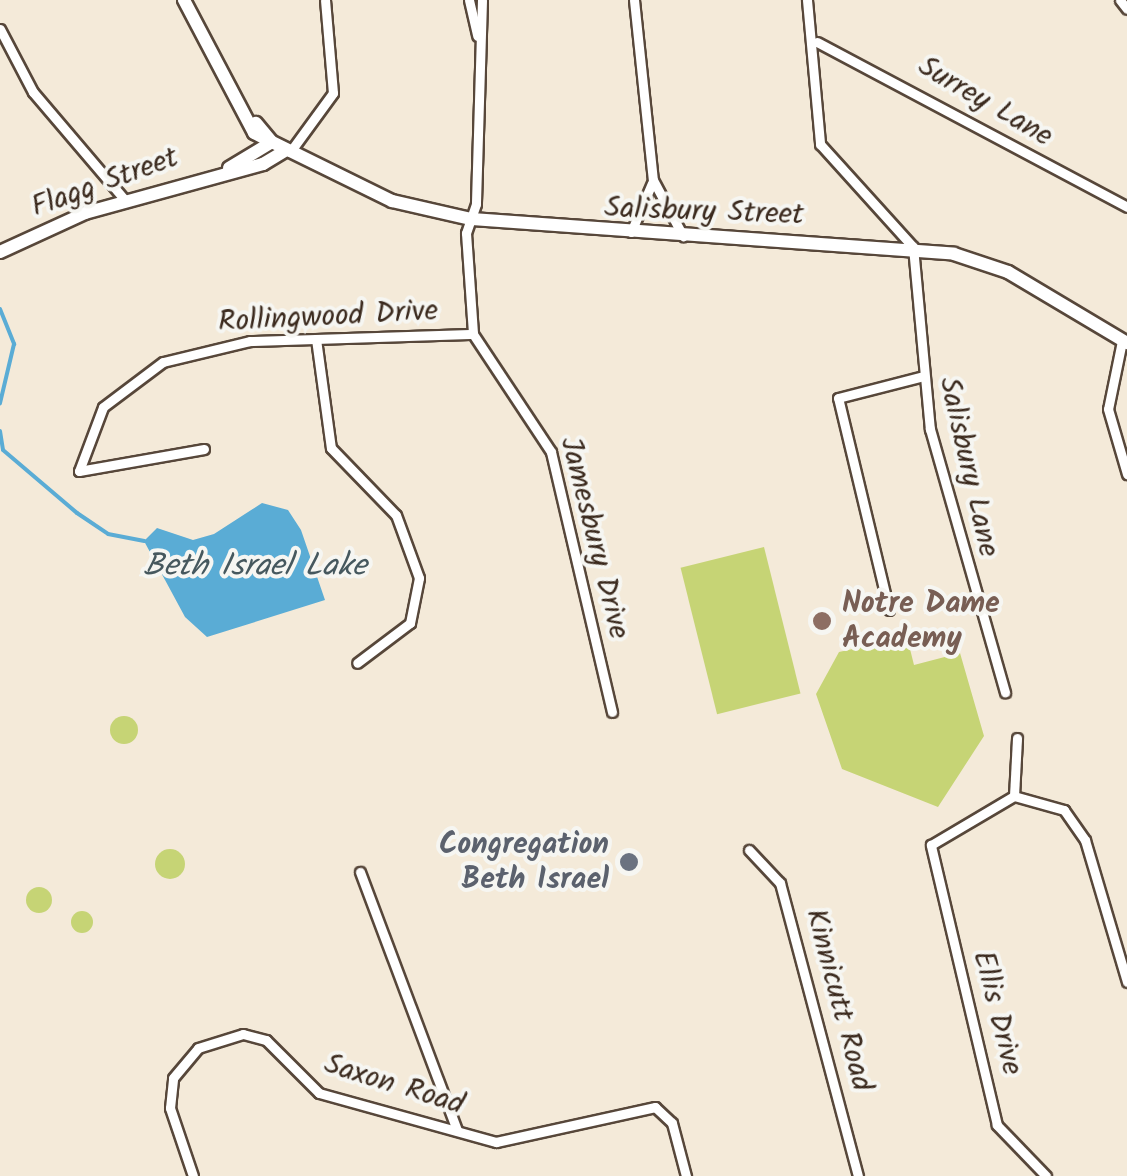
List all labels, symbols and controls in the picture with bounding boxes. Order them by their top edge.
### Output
street label: Surrey Lane [911,49,1059,155]
street label: Flagg Street [27,140,183,226]
street label: Salisbury Street [604,191,804,233]
street label: Rollingwood Drive [217,293,439,341]
street label: Salisbury Lane [930,374,1006,560]
street label: Jamesbury Drive [551,433,637,643]
water label: Beth Israel Lake [143,548,367,586]
place label: Notre Dame Academy [842,586,1000,656]
marker: Notre Dame Academy [811,610,833,632]
place label: Congregation Beth Israel [439,827,609,898]
marker: Congregation Beth Israel [618,851,640,873]
street label: Kinnicutt Road [796,905,880,1095]
street label: Ellis Drive [964,947,1030,1079]
street label: Saxon Road [320,1047,468,1123]

